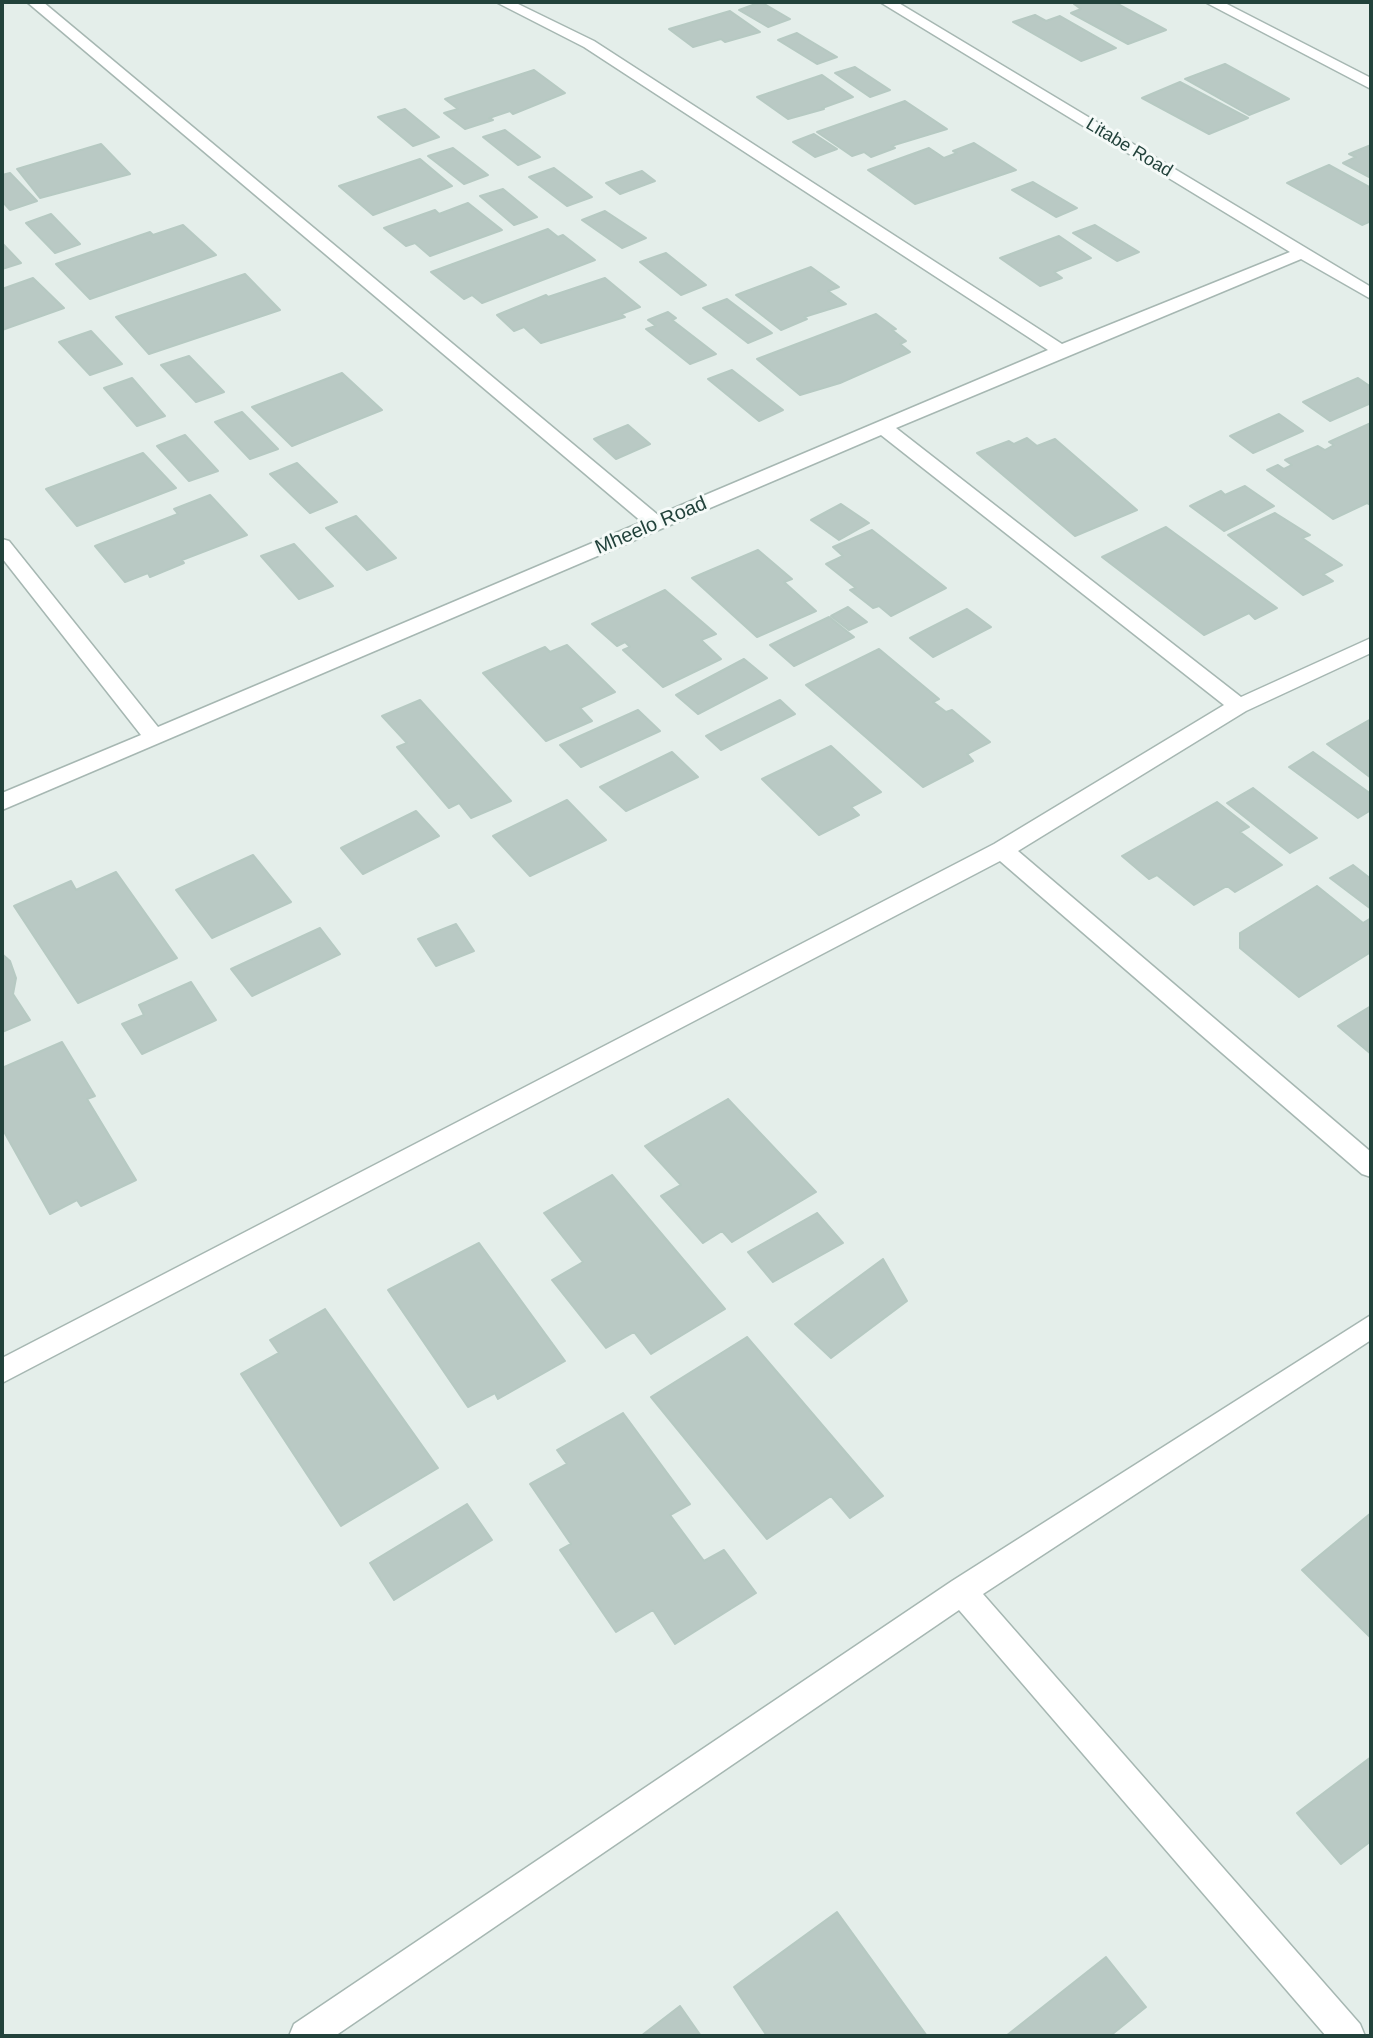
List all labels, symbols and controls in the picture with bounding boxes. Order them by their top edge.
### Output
street label: Litabe Road [1082,114,1176,182]
street label: Mheelo Road [592,492,710,560]

